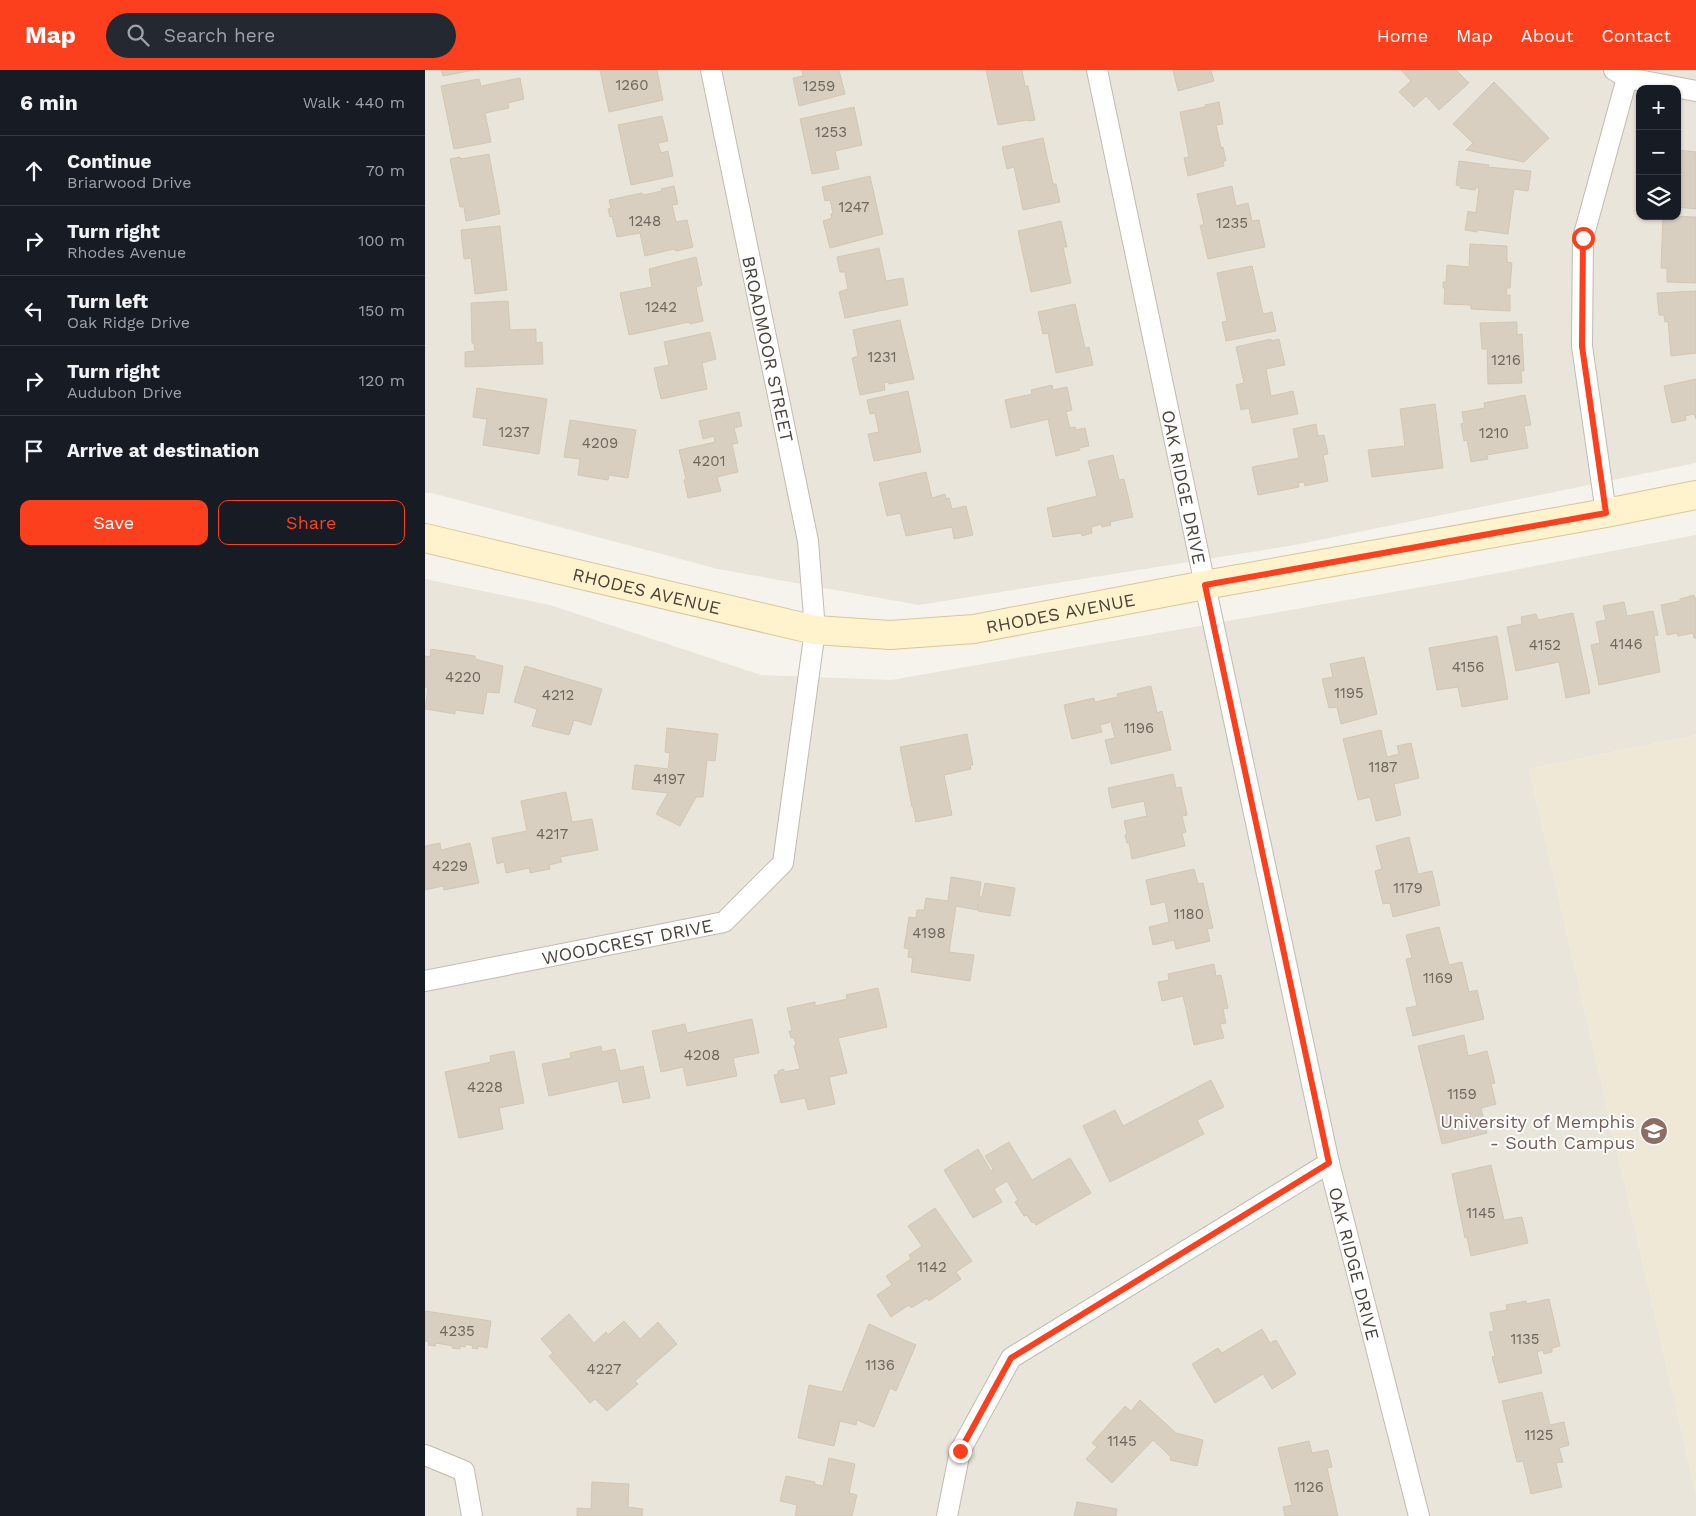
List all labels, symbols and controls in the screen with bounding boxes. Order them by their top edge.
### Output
search box [106,13,456,58]
text: Map [25,21,76,49]
icon: search [124,21,152,49]
text: Search here [164,24,275,47]
text: Home [1377,25,1428,46]
text: Map [1456,25,1493,46]
text: About [1521,25,1573,46]
text: Contact [1601,25,1671,46]
house number: 1260 [615,76,649,94]
house number: 1259 [803,77,835,95]
map controls [1636,85,1681,220]
button: + [1636,85,1681,130]
text: 6 min [20,90,78,115]
text: Walk · 440 m [303,93,405,112]
house number: 1253 [815,123,847,141]
button: − [1636,130,1681,175]
text: Continue [67,150,151,173]
icon: ahead [20,157,48,185]
text: 70 m [366,161,405,180]
text: Briarwood Drive [67,173,191,192]
button: layers [1636,175,1681,220]
house number: 1247 [839,198,869,216]
house number: 1248 [629,212,661,230]
house number: 1235 [1216,214,1248,232]
text: Turn right [67,220,160,243]
icon: right [20,227,48,255]
route start [1572,227,1595,250]
text: 100 m [358,231,405,250]
text: Rhodes Avenue [67,243,186,262]
street label: BROADMOOR STREET [738,254,798,444]
text: Turn left [67,290,148,313]
icon: left [20,297,48,325]
house number: 1242 [645,298,677,316]
text: 150 m [359,301,405,320]
text: Oak Ridge Drive [67,313,190,332]
house number: 1231 [867,348,897,366]
house number: 1216 [1491,351,1521,369]
text: Turn right [67,360,160,383]
icon: right [20,367,48,395]
text: 120 m [359,371,405,390]
text: Audubon Drive [67,383,182,402]
street label: OAK RIDGE DRIVE [1158,408,1211,566]
house number: 1237 [498,423,530,441]
house number: 1210 [1479,424,1509,442]
house number: 4209 [582,434,618,452]
icon: arrive [20,437,48,465]
text: Arrive at destination [67,439,259,462]
house number: 4201 [692,452,726,470]
button: Save [20,500,208,545]
button: Share [218,500,405,545]
street label: RHODES AVENUE [571,563,723,618]
street label: RHODES AVENUE [984,588,1137,637]
house number: 4146 [1609,635,1643,653]
house number: 4152 [1529,636,1561,654]
house number: 4156 [1452,658,1484,676]
house number: 4220 [445,668,481,686]
house number: 1195 [1334,684,1364,702]
house number: 4212 [542,686,574,704]
house number: 1196 [1124,719,1154,737]
house number: 1187 [1369,758,1397,776]
house number: 4197 [653,770,685,788]
house number: 4217 [536,825,568,843]
house number: 4229 [432,857,468,875]
house number: 1179 [1393,879,1423,897]
house number: 1180 [1174,905,1204,923]
street label: WOODCREST DRIVE [540,914,714,968]
house number: 4198 [912,924,946,942]
house number: 1169 [1423,969,1453,987]
house number: 4208 [684,1046,720,1064]
house number: 4228 [467,1078,503,1096]
house number: 1159 [1447,1085,1477,1103]
place label: University of Memphis - South Campus [1440,1111,1635,1153]
school or university icon: University of Memphis - South Campus [1639,1116,1669,1146]
street label: OAK RIDGE DRIVE [1325,1185,1384,1342]
house number: 1145 [1466,1204,1496,1222]
house number: 1142 [917,1258,947,1276]
house number: 4235 [439,1322,475,1340]
house number: 1135 [1510,1330,1540,1348]
house number: 1136 [865,1356,895,1374]
house number: 4227 [587,1360,621,1378]
house number: 1125 [1524,1426,1554,1444]
house number: 1145 [1107,1432,1137,1450]
route end [949,1440,972,1463]
house number: 1126 [1294,1478,1324,1496]

